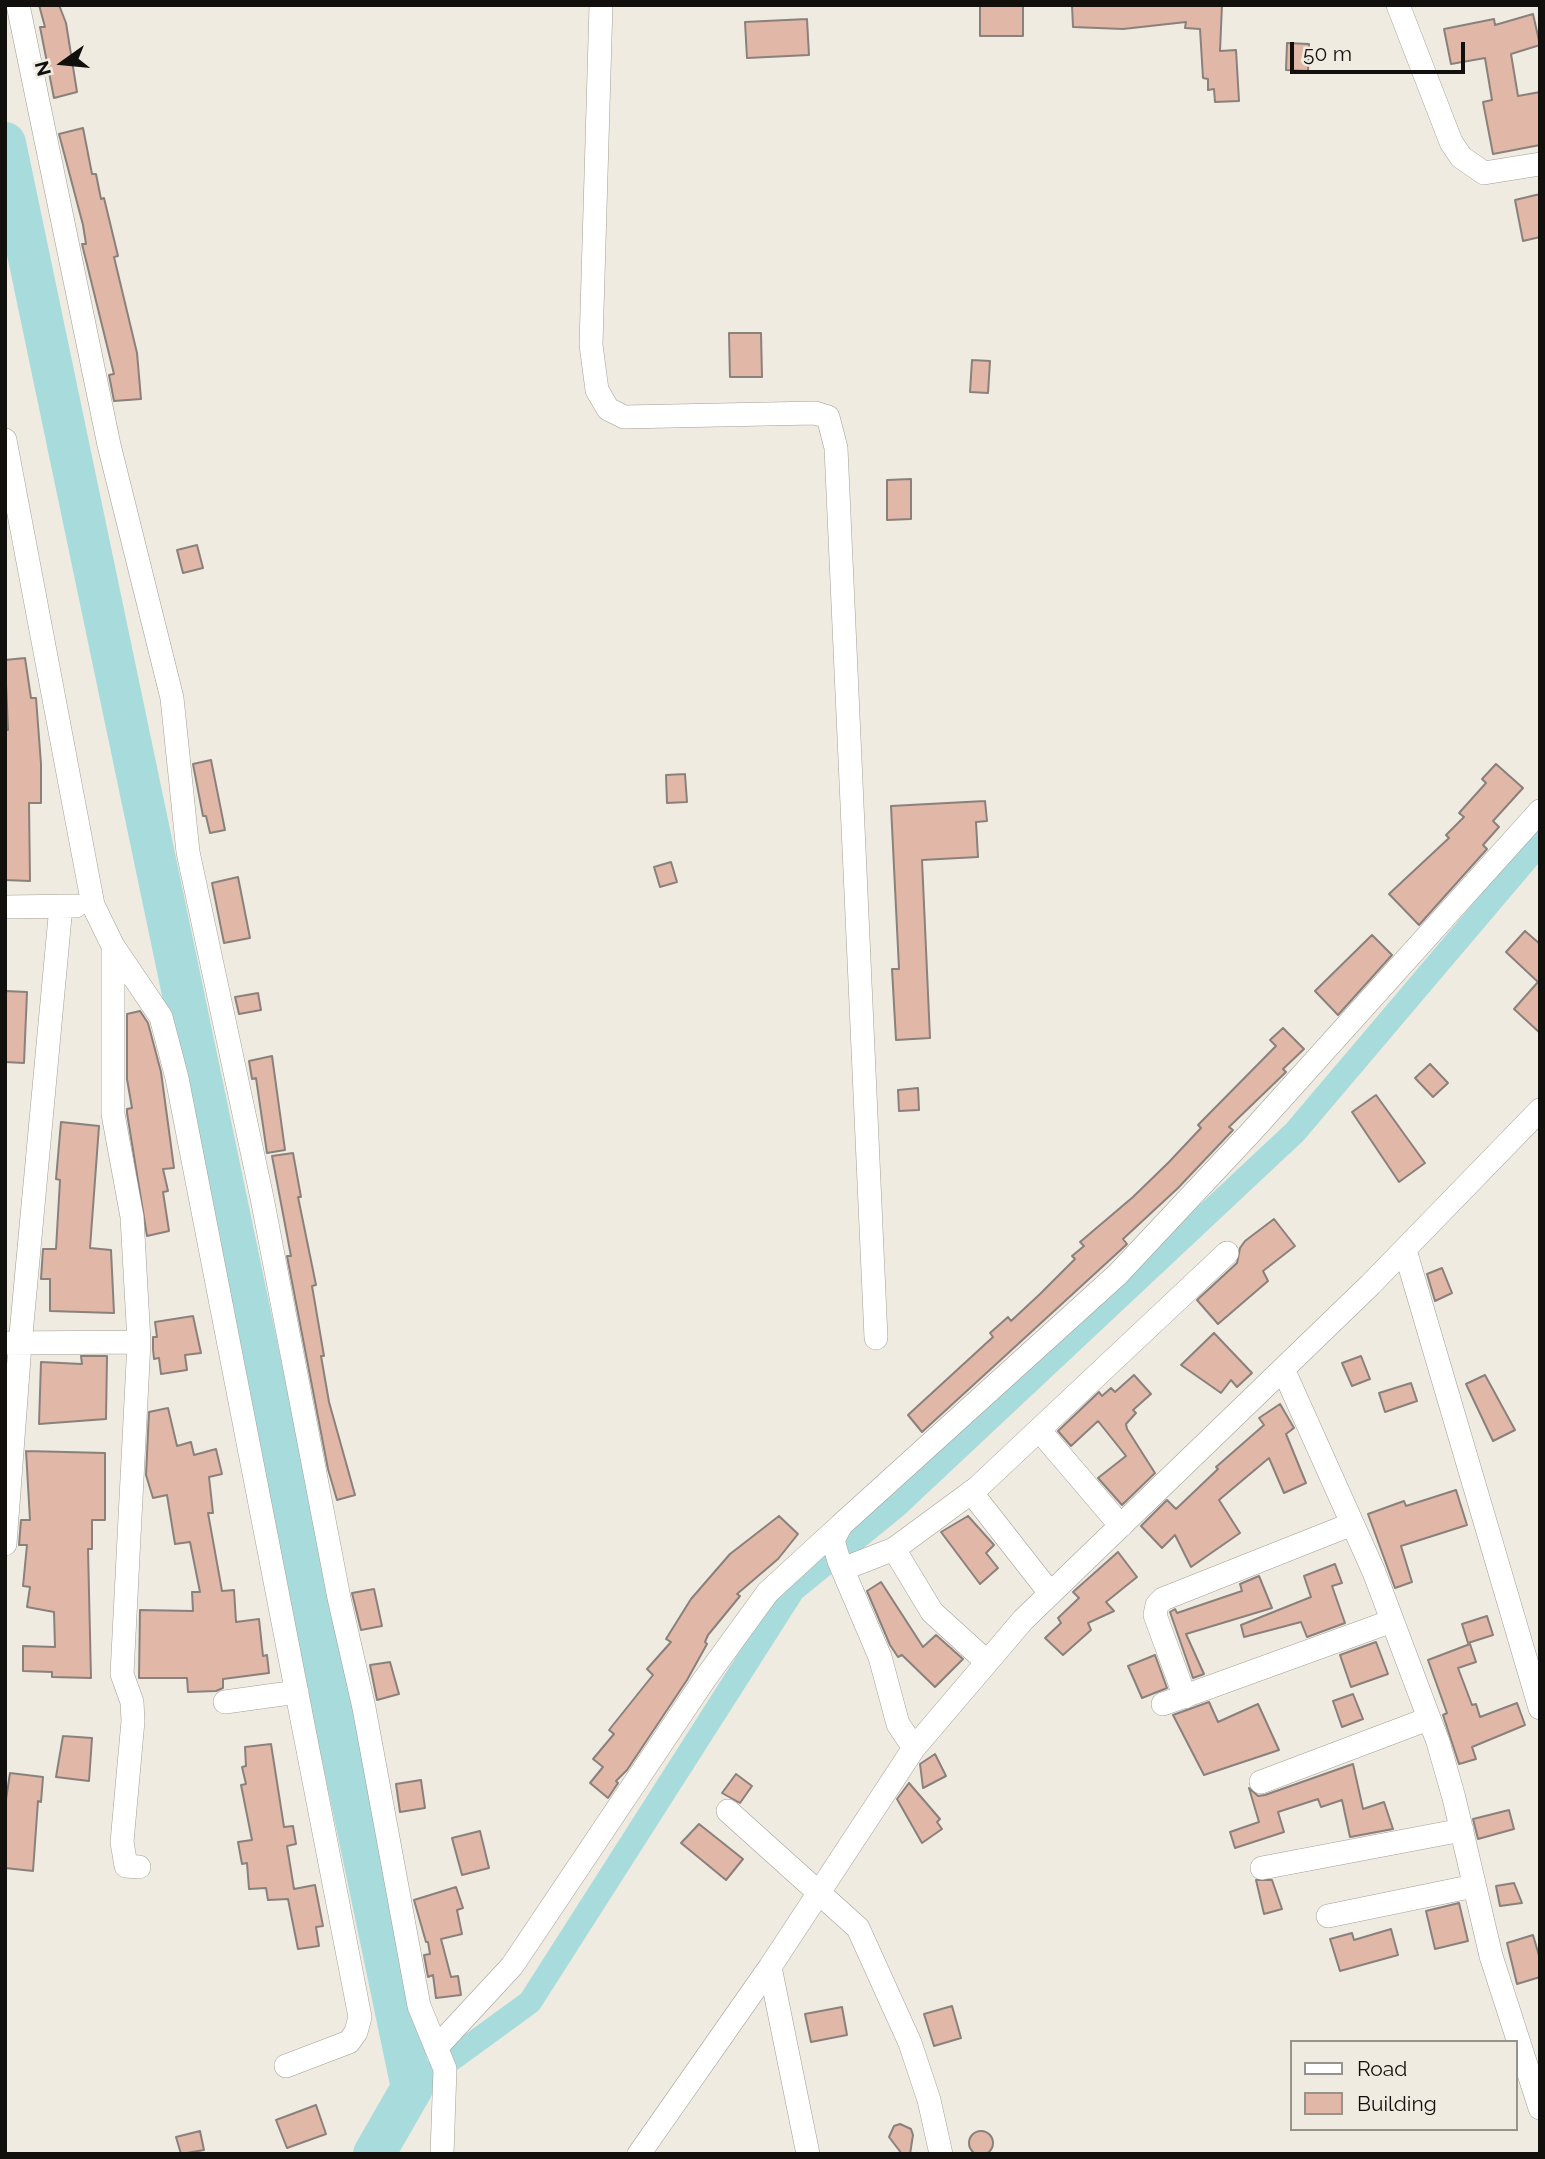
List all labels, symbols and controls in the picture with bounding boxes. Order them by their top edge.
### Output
north arrow [28,28,98,98]
scale bar [1293,28,1468,72]
text: 50 m [1303,41,1352,66]
text: N [30,59,55,78]
legend [1290,2040,1517,2131]
text: Road [1357,2056,1407,2081]
text: Building [1357,2091,1437,2116]

